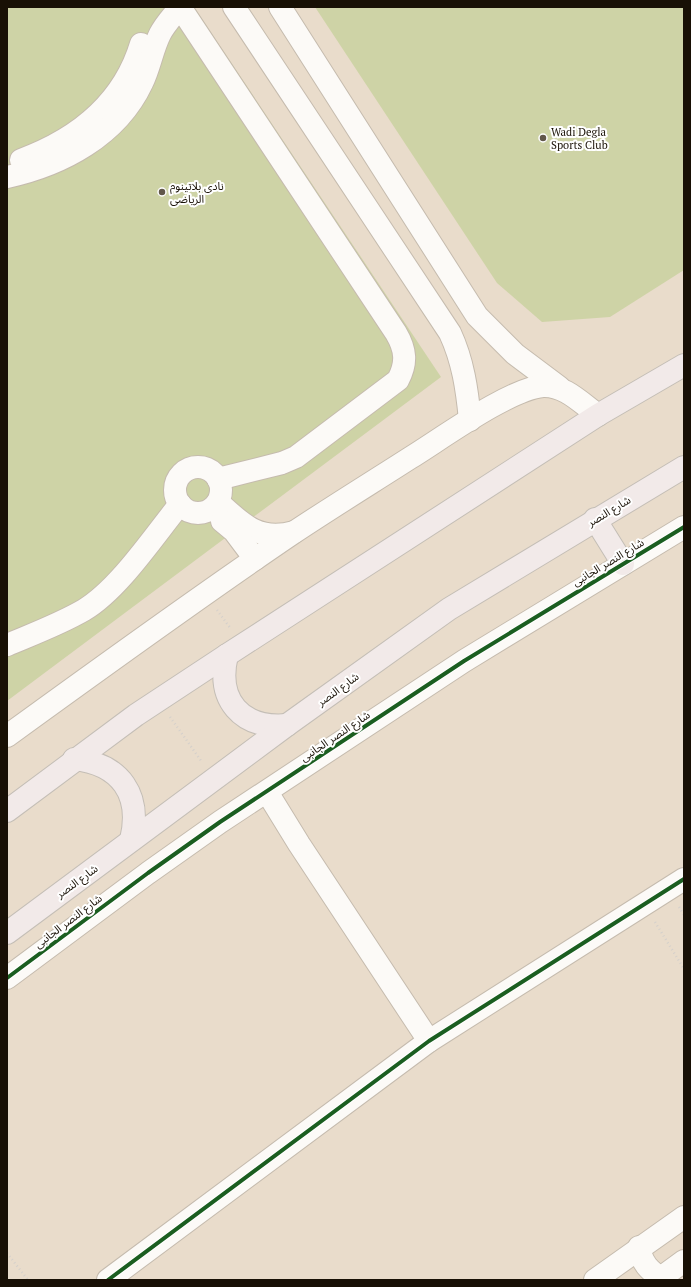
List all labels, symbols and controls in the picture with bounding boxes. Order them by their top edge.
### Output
place label: Wadi Degla Sports Club [551,125,608,152]
marker: Wadi Degla Sports Club [538,133,548,143]
place label: نادى بلاتينوم الرياضى [170,179,224,206]
marker: نادى بلاتينوم الرياضى [157,187,167,197]
street label: شارع النصر [584,492,634,531]
street label: شارع النصر الجانبى [570,535,647,590]
street label: شارع النصر [314,669,362,710]
street label: شارع النصر الجانبى [297,707,373,765]
street label: شارع النصر [53,861,101,902]
street label: شارع النصر الجانبى [31,891,106,952]

